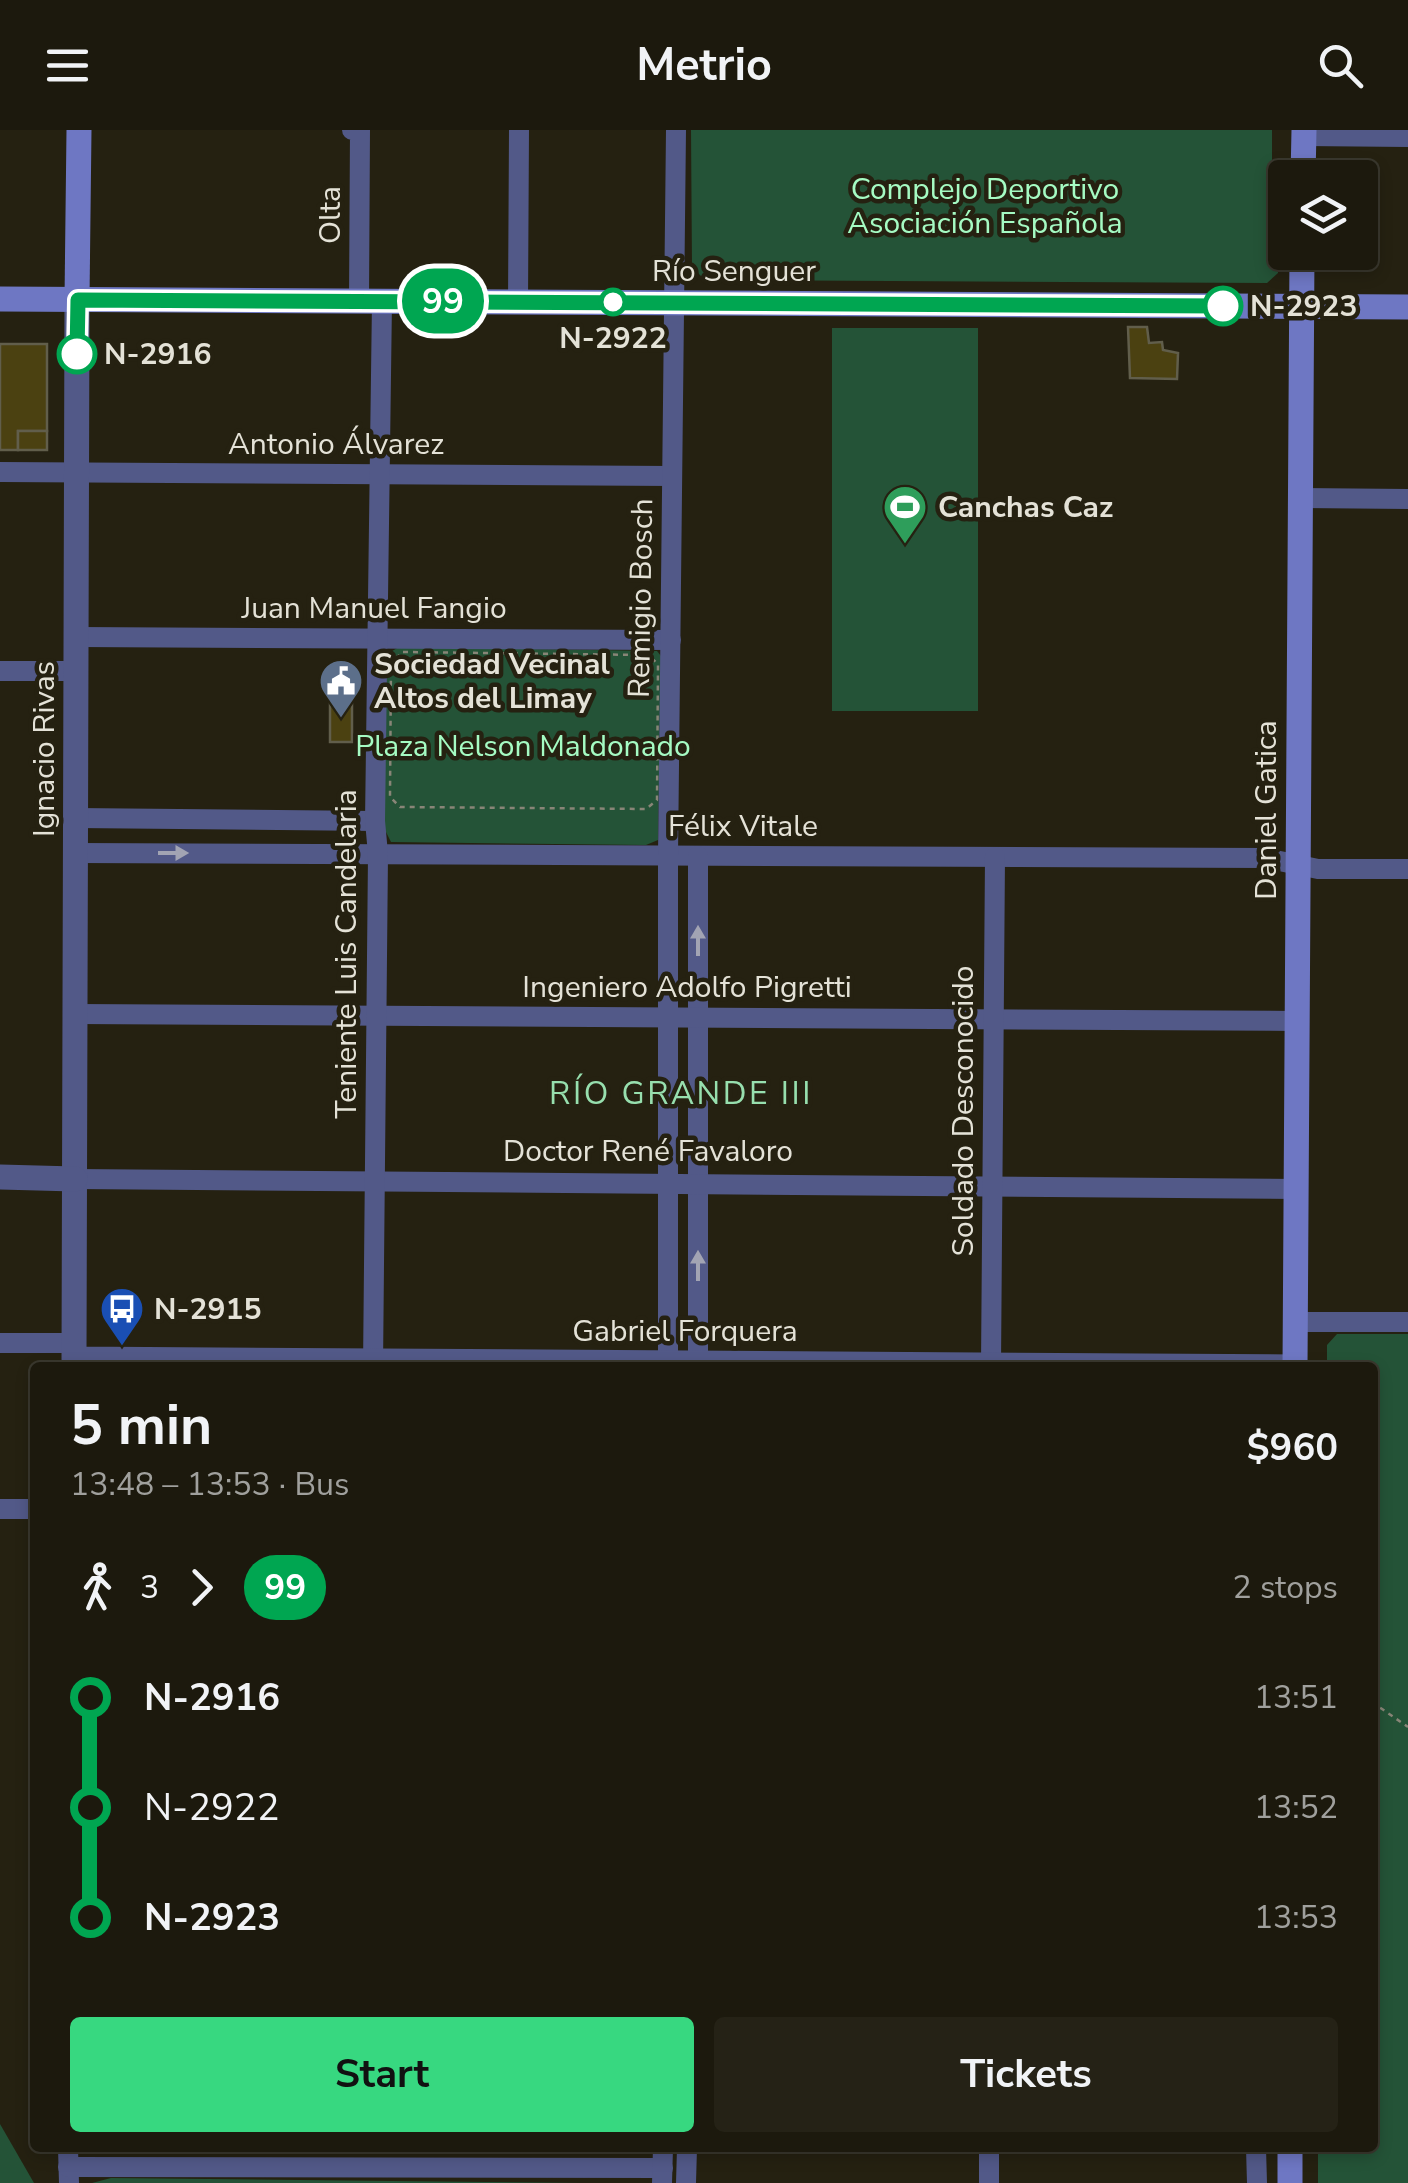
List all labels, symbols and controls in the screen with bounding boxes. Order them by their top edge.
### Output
text: Metrio [636,35,772,96]
icon: menu [40,38,95,93]
icon: search [1313,38,1368,93]
map controls [1268,160,1378,270]
button: layers [1268,160,1378,270]
park label: Complejo Deportivo Asociación Española [847,169,1123,244]
street label: Olta [310,186,351,244]
street label: Río Senguer [652,251,816,292]
line badge: 99 [398,268,488,334]
text: 99 [422,278,464,325]
place label: N-2923 [1250,286,1357,327]
marker: N-2923 [1204,287,1242,325]
marker: N-2922 [600,289,626,315]
place label: N-2922 [559,318,667,359]
place label: N-2916 [104,334,211,375]
marker: N-2916 [58,335,96,373]
street label: Antonio Álvarez [228,424,444,465]
sports icon: Canchas Caz [882,484,928,545]
place label: Canchas Caz [938,487,1113,528]
street label: Remigio Bosch [619,498,663,698]
street label: Juan Manuel Fangio [240,588,507,629]
place label: Sociedad Vecinal Altos del Limay [374,644,610,719]
public building icon: Sociedad Vecinal Altos del Limay [318,658,364,719]
street label: Ignacio Rivas [24,661,65,837]
street label: Daniel Gatica [1246,720,1287,900]
park label: Plaza Nelson Maldonado [355,726,691,767]
street label: Teniente Luis Candelaria [326,789,367,1119]
street label: Félix Vitale [668,806,818,847]
one-way arrow [158,846,190,862]
one-way arrow [690,924,706,956]
street label: Soldado Desconocido [943,966,984,1256]
street label: Ingeniero Adolfo Pigretti [522,967,852,1008]
district label: RÍO GRANDE III [549,1072,813,1115]
street label: Doctor René Favaloro [503,1131,793,1172]
one-way arrow [690,1249,706,1281]
bus stop icon: N-2915 [99,1286,145,1347]
place label: N-2915 [154,1289,261,1330]
street label: Gabriel Forquera [572,1311,798,1352]
text: 5 min [70,1388,212,1463]
text: $960 [1247,1422,1338,1473]
text: 13:48 – 13:53 · Bus [70,1463,349,1506]
icon: walk [70,1560,125,1615]
icon: forward [174,1560,229,1615]
text: 99 [264,1564,306,1611]
text: 3 [140,1566,159,1609]
text: 2 stops [1232,1566,1338,1609]
text: N-2916 [144,1672,280,1723]
text: 13:51 [1254,1676,1338,1719]
text: N-2922 [144,1782,279,1833]
text: 13:52 [1254,1786,1338,1829]
text: N-2923 [144,1892,280,1943]
text: 13:53 [1254,1896,1338,1939]
button: Start [70,2017,694,2132]
button: Tickets [714,2017,1338,2132]

